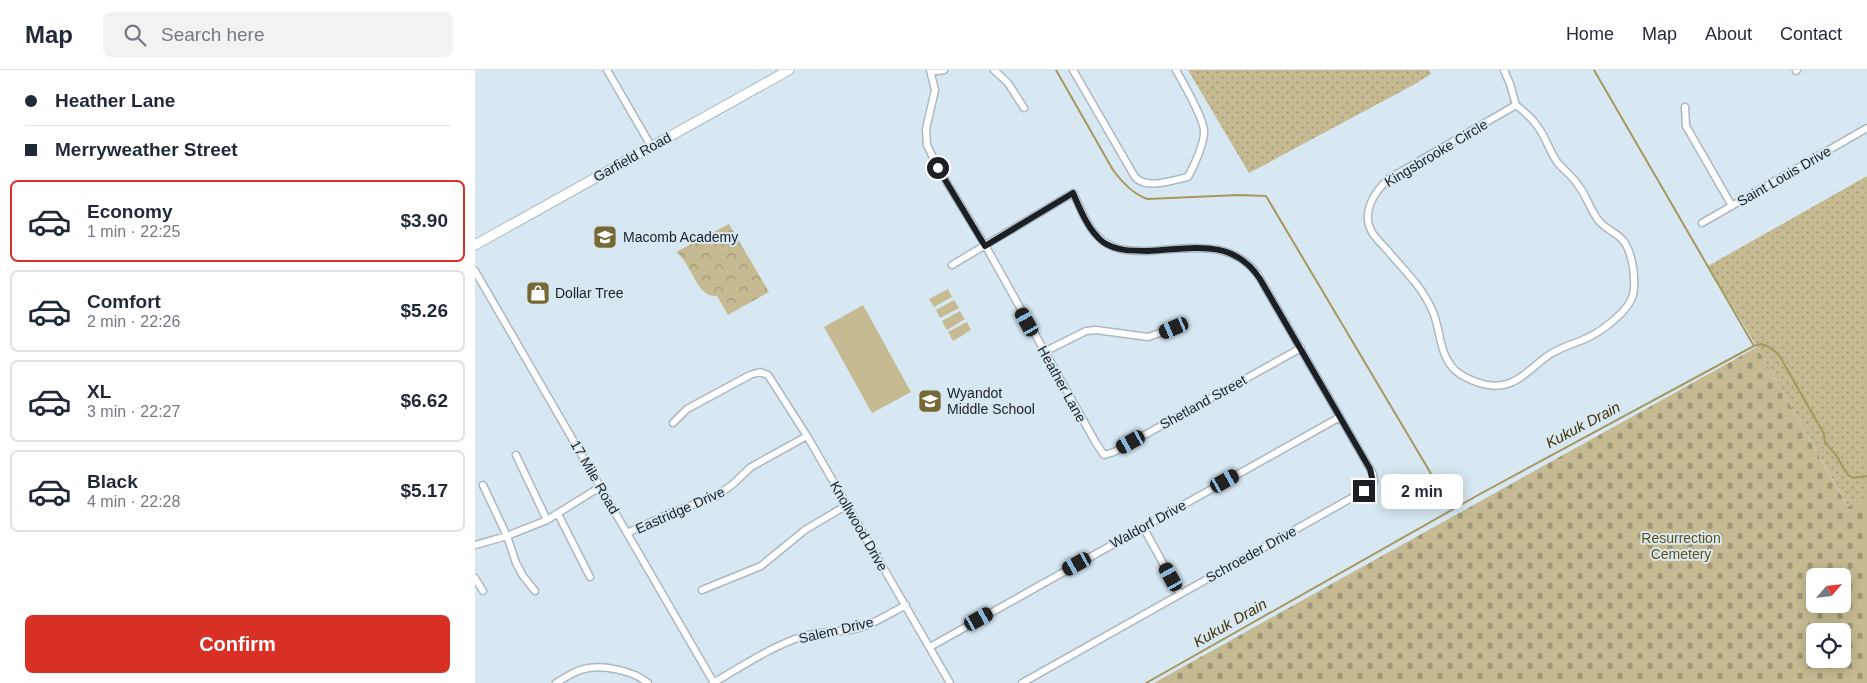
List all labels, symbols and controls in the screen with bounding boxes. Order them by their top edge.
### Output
search box [103,12,453,57]
text: Map [25,21,73,48]
icon: search [121,21,149,49]
text: Search here [161,24,265,45]
text: Home [1566,24,1614,44]
text: Map [1642,24,1677,44]
text: About [1705,24,1752,44]
text: Contact [1780,24,1842,44]
text: Heather Lane [55,90,175,111]
street label: Kingsbrooke Circle [1382,116,1491,190]
street label: Garfield Road [590,129,674,185]
text: Merryweather Street [55,139,238,160]
street label: Saint Louis Drive [1734,143,1834,209]
route start [927,157,949,179]
icon: car [27,199,72,244]
text: Economy [87,201,173,222]
text: $3.90 [400,210,448,231]
text: 1 min · 22:25 [87,223,180,240]
school or university icon: Macomb Academy [592,224,618,250]
place label: Macomb Academy [623,229,738,245]
shop icon: Dollar Tree [525,280,551,306]
place label: Dollar Tree [555,285,624,301]
icon: car [27,289,72,334]
text: Comfort [87,291,161,312]
text: $5.26 [400,300,448,321]
car [1013,305,1040,339]
text: 2 min · 22:26 [87,313,180,330]
car [1157,315,1190,341]
street label: Heather Lane [1034,343,1090,425]
street label: Shetland Street [1157,372,1249,432]
icon: car [27,379,72,424]
text: XL [87,381,111,402]
place label: Wyandot Middle School [947,385,1035,417]
school or university icon: Wyandot Middle School [917,388,943,414]
text: $6.62 [400,390,448,411]
water label: Kukuk Drain [1543,398,1623,451]
text: 3 min · 22:27 [87,403,180,420]
car [1114,428,1147,456]
street label: 17 Mile Road [567,437,623,517]
car [1208,467,1241,495]
icon: car [27,469,72,514]
text: Black [87,471,138,492]
callout: 2 min [1381,474,1464,508]
street label: Knollwood Drive [827,478,891,574]
text: $5.17 [400,480,448,501]
route end [1353,480,1375,502]
street label: Eastridge Drive [633,483,727,537]
text: 2 min [1401,483,1443,500]
text: 4 min · 22:28 [87,493,180,510]
street label: Waldorf Drive [1107,496,1189,551]
street label: Schroeder Drive [1203,522,1299,586]
park label: Resurrection Cemetery [1641,530,1721,562]
car [1060,550,1093,578]
car [1157,560,1184,594]
north arrow [1806,568,1851,612]
map controls [1806,568,1851,668]
water label: Kukuk Drain [1190,595,1269,650]
car [962,605,995,633]
street label: Salem Drive [797,614,875,646]
button: Confirm [25,615,450,673]
button: locate [1806,623,1851,668]

